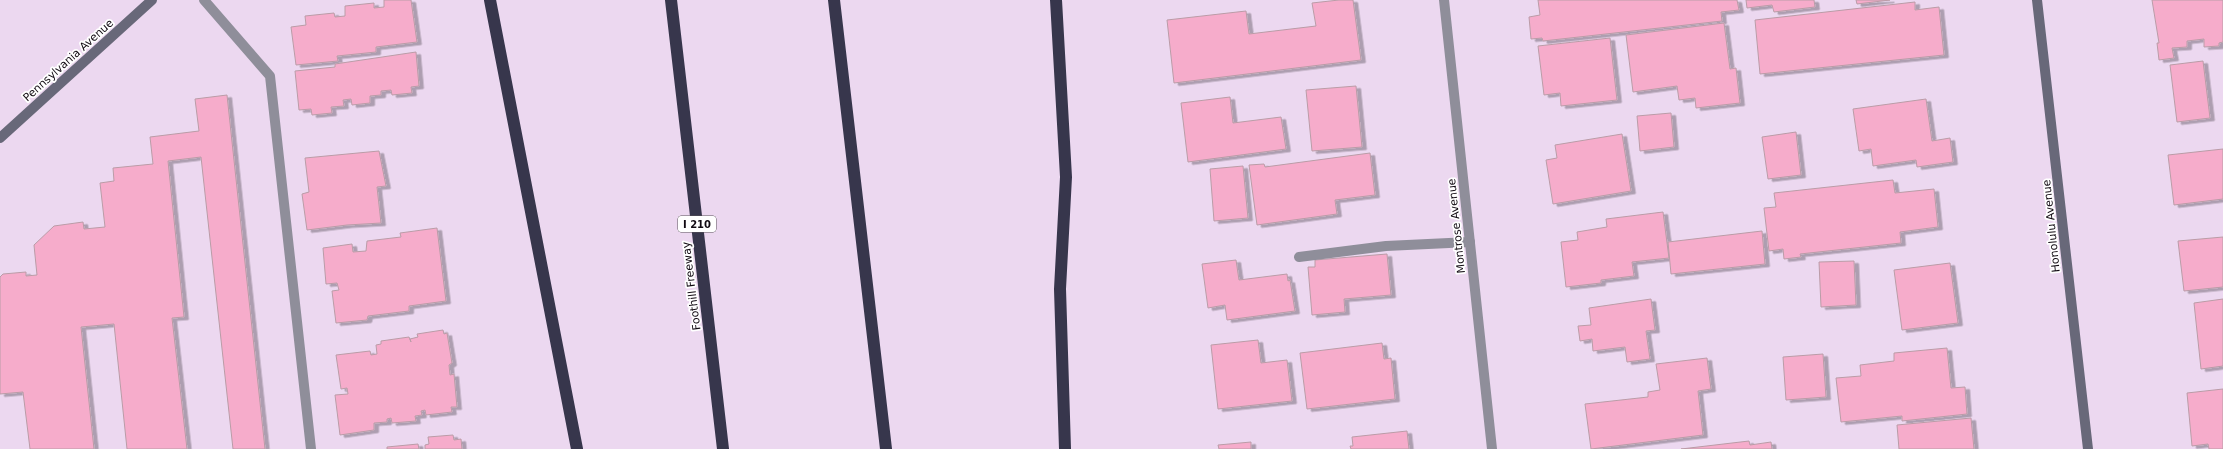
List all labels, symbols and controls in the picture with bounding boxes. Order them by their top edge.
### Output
street label: Pennsylvania Avenue [21,16,116,104]
street label: Montrose Avenue [1445,178,1468,274]
street label: Honolulu Avenue [2040,179,2063,273]
road number: I 210 [678,216,716,232]
street label: Foothill Freeway [680,241,703,331]

